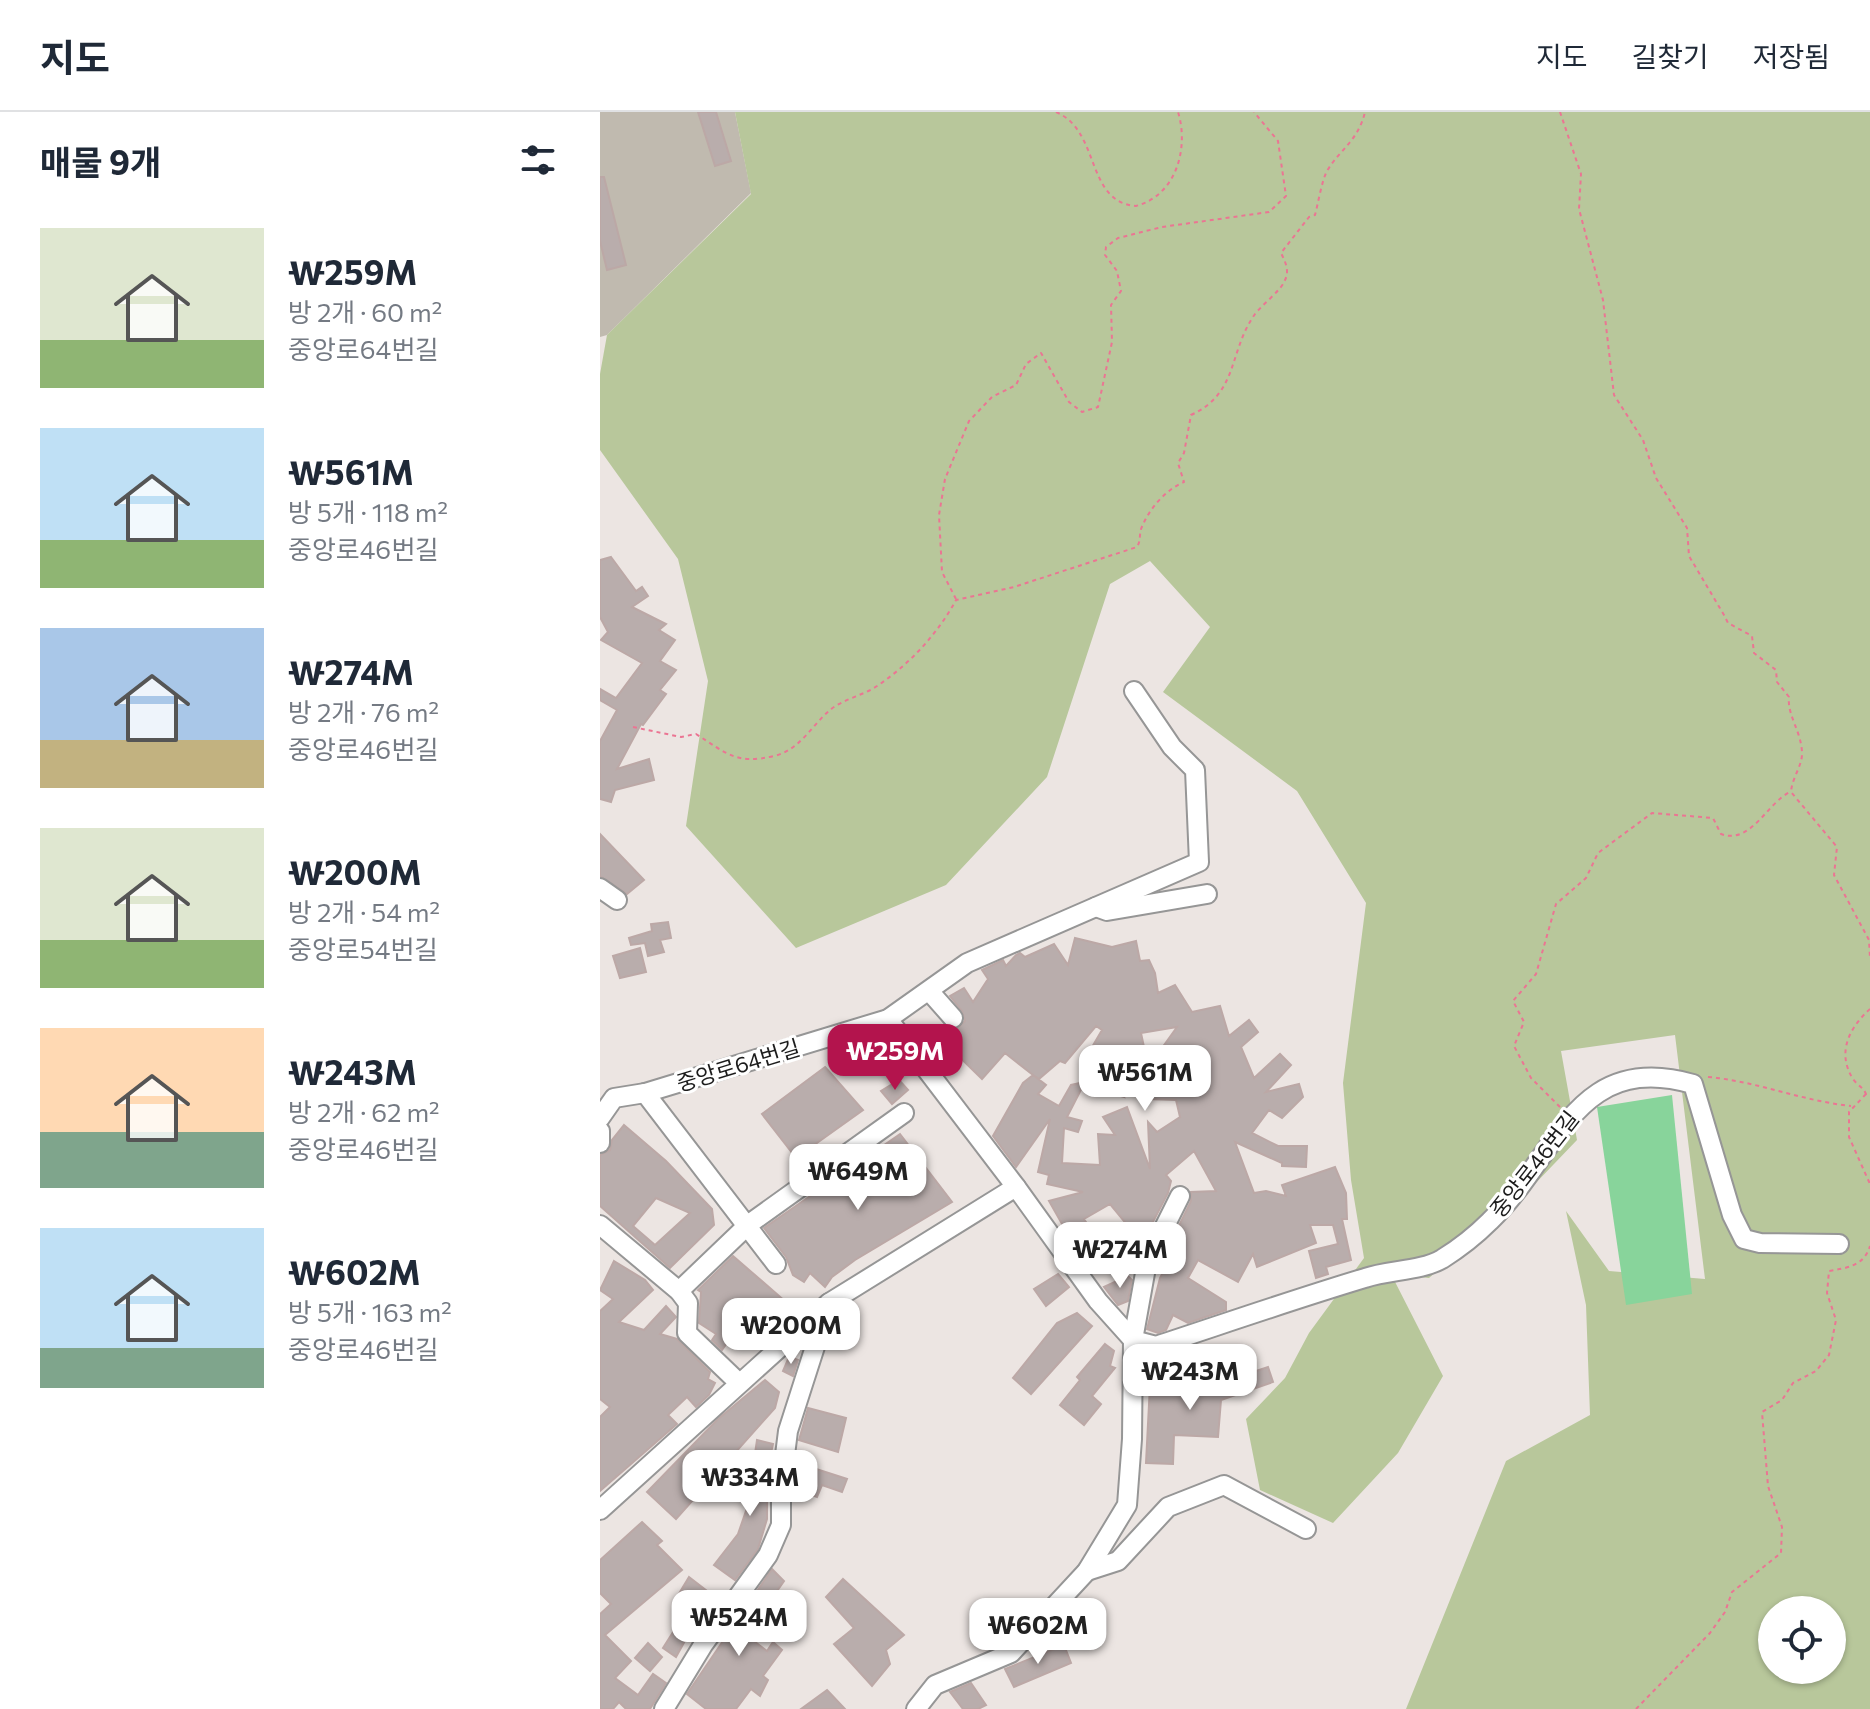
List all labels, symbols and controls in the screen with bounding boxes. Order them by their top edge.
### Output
text: 지도 [40,33,110,80]
text: 지도 [1536,39,1587,73]
text: 길찾기 [1631,39,1709,73]
text: 저장됨 [1753,39,1830,73]
icon: filters [516,138,560,182]
text: 매물 9개 [40,140,161,182]
text: ₩259M [288,250,417,292]
icon: home [104,260,200,356]
text: 방 2개 · 60 m² [288,296,442,327]
text: 중앙로64번길 [288,333,439,364]
text: ₩561M [288,450,414,492]
icon: home [104,460,200,556]
text: 방 5개 · 118 m² [288,496,448,527]
text: 중앙로46번길 [288,533,439,564]
text: ₩274M [288,650,414,692]
icon: home [104,660,200,756]
text: 방 2개 · 76 m² [288,696,439,727]
text: 중앙로46번길 [288,733,439,764]
text: ₩200M [288,850,421,892]
icon: home [104,860,200,956]
text: 방 2개 · 54 m² [288,896,440,927]
text: 중앙로54번길 [288,933,438,964]
pin: ₩259M [839,1024,951,1092]
street label: 중앙로64번길 [673,1033,803,1097]
text: ₩259M [846,1034,944,1065]
pin: ₩561M [1089,1045,1201,1113]
text: ₩243M [288,1050,417,1092]
text: ₩561M [1097,1055,1193,1086]
icon: home [104,1060,200,1156]
text: 방 2개 · 62 m² [288,1096,440,1127]
street label: 중앙로46번길 [1484,1105,1584,1223]
text: 중앙로46번길 [288,1133,439,1164]
pin: ₩649M [802,1144,914,1212]
text: ₩649M [807,1154,909,1185]
pin: ₩274M [1064,1222,1176,1290]
text: ₩274M [1072,1232,1168,1263]
text: ₩602M [288,1250,421,1292]
icon: home [104,1260,200,1356]
text: 방 5개 · 163 m² [288,1296,452,1327]
pin: ₩200M [735,1298,847,1366]
text: ₩200M [740,1308,842,1339]
text: 중앙로46번길 [288,1333,439,1364]
pin: ₩243M [1134,1344,1246,1412]
text: ₩243M [1141,1354,1239,1385]
pin: ₩334M [694,1450,806,1518]
text: ₩334M [700,1460,800,1491]
pin: ₩524M [683,1590,795,1658]
map controls [1758,1596,1846,1684]
button: locate [1758,1596,1846,1684]
pin: ₩602M [982,1598,1094,1666]
text: ₩524M [690,1600,788,1631]
text: ₩602M [987,1608,1089,1639]

